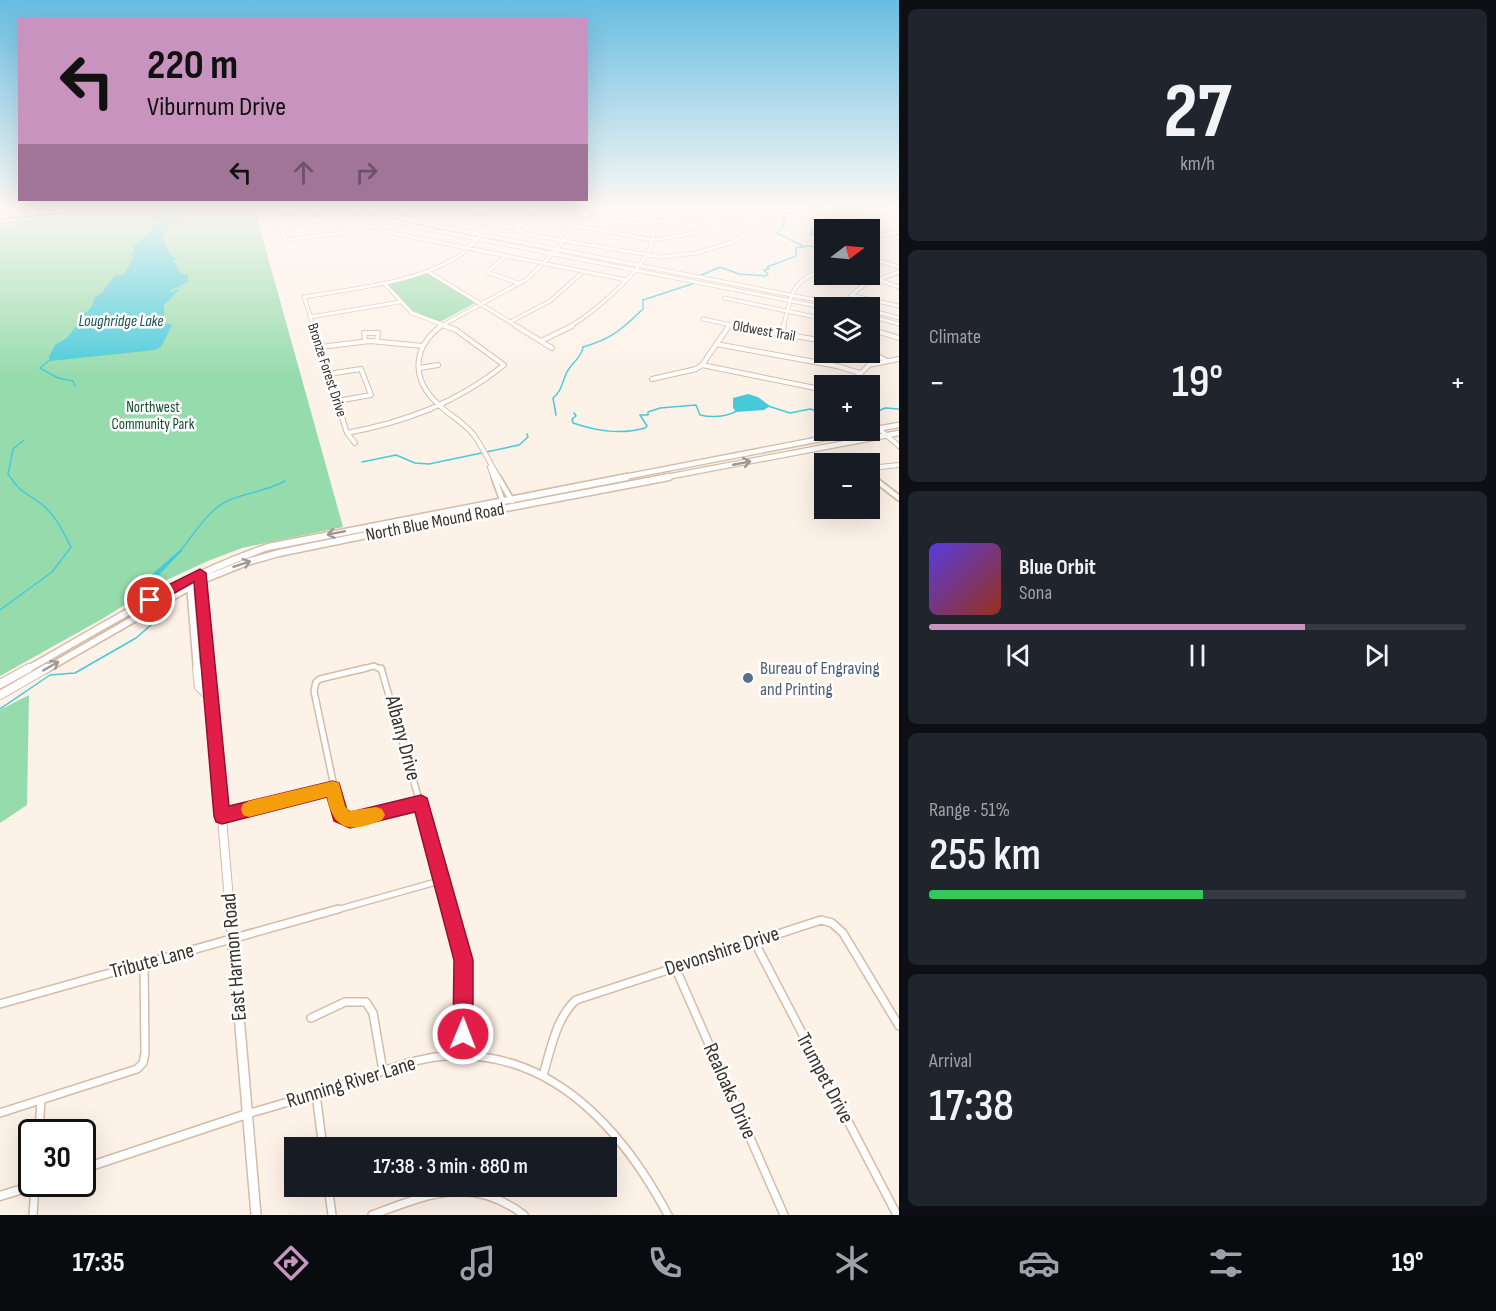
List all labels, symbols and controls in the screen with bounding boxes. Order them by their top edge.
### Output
text: 220 m [147,40,238,91]
icon: left [48,42,126,120]
text: 27 [1163,66,1232,159]
text: Viburnum Drive [147,91,286,123]
text: km/h [1180,152,1215,176]
icon: left [224,156,257,189]
icon: ahead [287,156,320,189]
icon: right [350,156,383,189]
north arrow [814,219,880,285]
map controls [814,219,880,519]
button: layers [814,297,880,363]
water label: Loughridge Lake [78,312,164,331]
street label: Oldwest Trail [731,316,797,346]
street label: Bronze Forest Drive [303,321,351,419]
text: Climate [929,325,981,349]
text: 19° [1172,355,1223,410]
text: − [929,363,945,403]
text: + [1450,363,1466,403]
button: + [814,375,880,441]
park label: Northwest Community Park [112,398,195,434]
button: − [814,453,880,519]
one-way arrow [731,457,751,468]
street label: North Blue Mound Road [364,498,506,546]
one-way arrow [327,528,346,539]
text: Blue Orbit [1019,554,1096,581]
one-way arrow [232,558,251,569]
pin [124,574,175,625]
text: Sona [1019,581,1052,605]
icon: arrive [133,583,166,616]
icon: previous [1002,639,1035,672]
icon: pause [1181,639,1214,672]
icon: next [1360,639,1393,672]
place label: Bureau of Engraving and Printing [760,658,880,700]
one-way arrow [42,659,59,671]
marker: Bureau of Engraving and Printing [741,671,755,685]
street label: Albany Drive [379,692,426,783]
text: Range · 51% [929,798,1010,822]
text: 255 km [929,828,1041,883]
street label: East Harmon Road [216,892,252,1022]
street label: Devonshire Drive [662,921,782,981]
street label: Tribute Lane [107,938,197,984]
position arrow [431,1002,495,1066]
street label: Trumpet Drive [791,1029,859,1127]
street label: Realoaks Drive [698,1039,762,1143]
text: Arrival [929,1049,972,1073]
street label: Running River Lane [283,1050,419,1114]
text: 17:38 [929,1079,1014,1134]
speed limit sign: 30 [18,1119,96,1197]
text: 17:38 · 3 min · 880 m [373,1153,528,1180]
icon: directions [270,1242,312,1284]
icon: music [457,1242,499,1284]
icon: phone [644,1242,686,1284]
icon: climate [831,1242,873,1284]
icon: car [1018,1242,1060,1284]
icon: filters [1205,1242,1247,1284]
text: 17:35 [73,1247,125,1279]
text: 19° [1392,1247,1423,1279]

